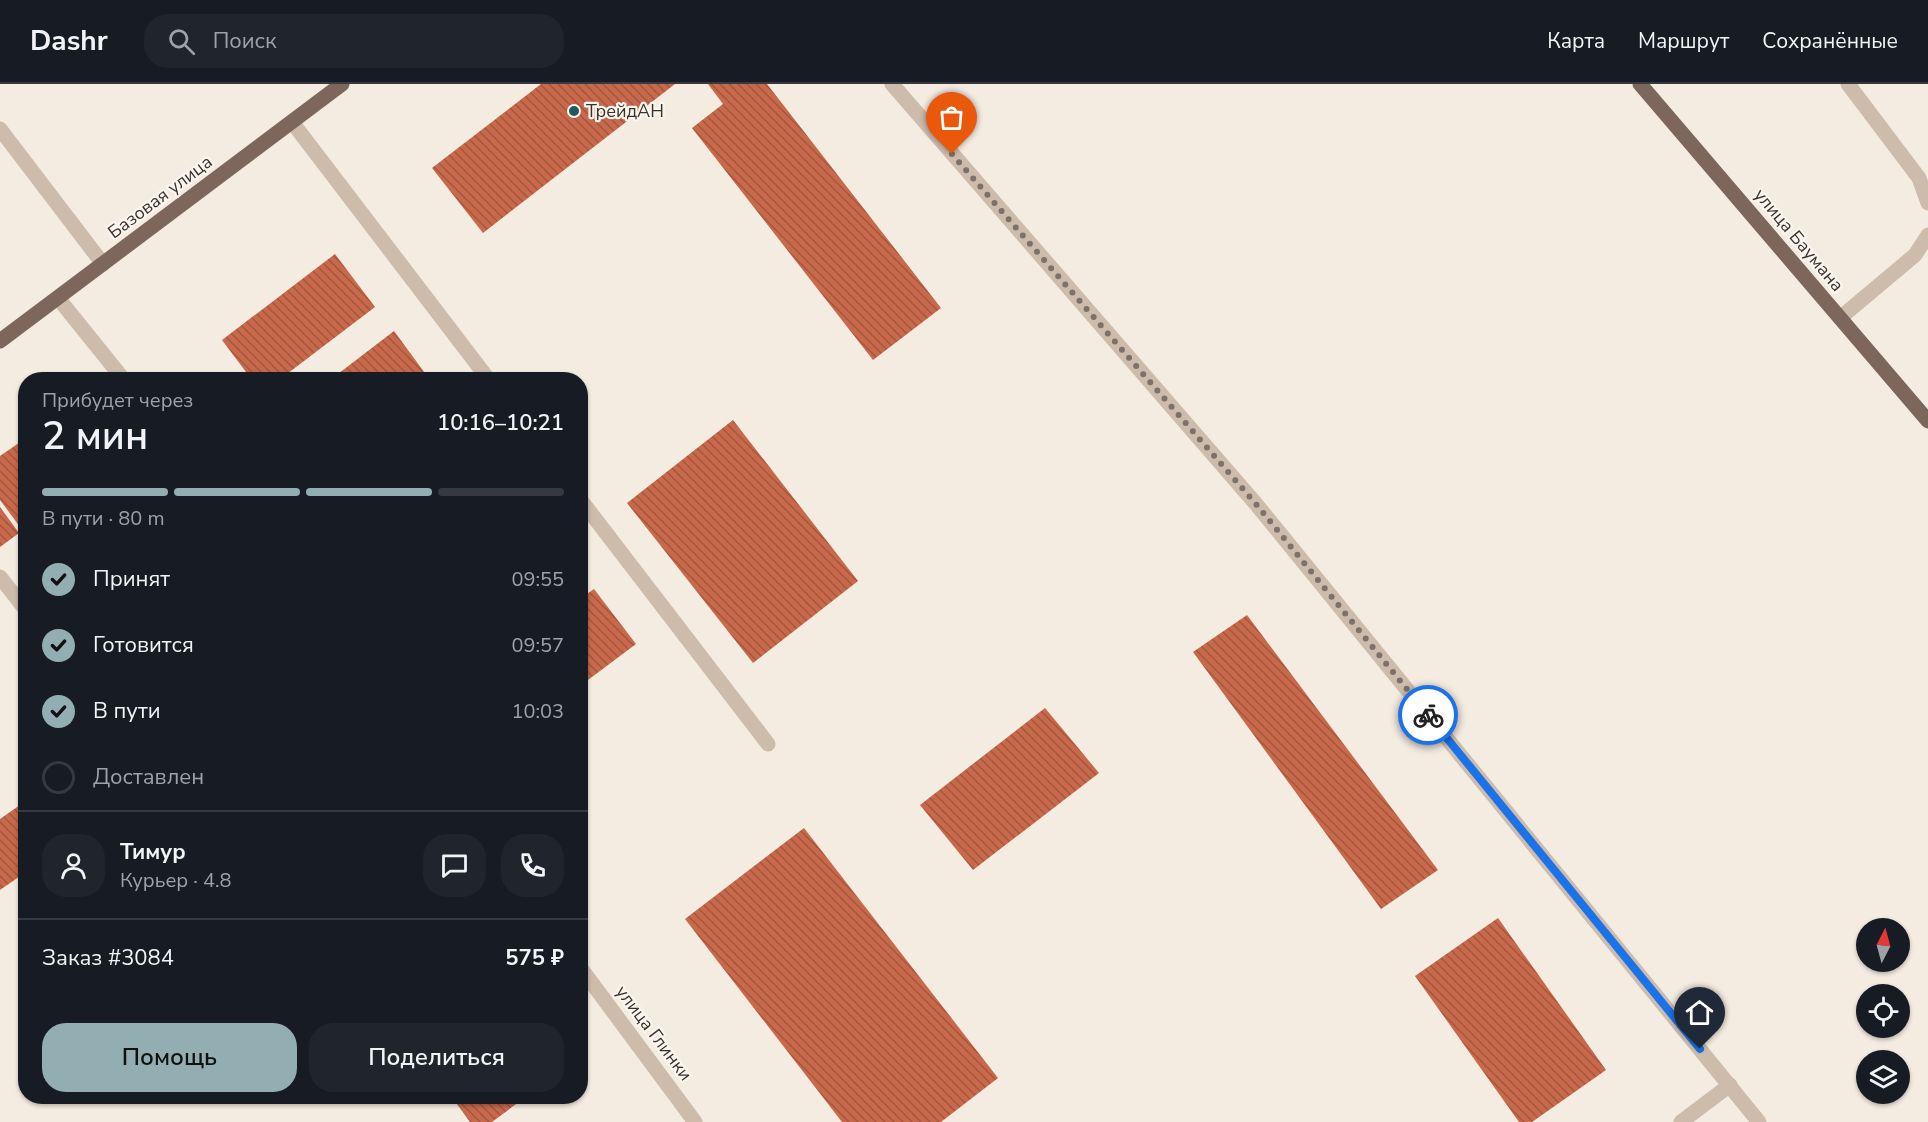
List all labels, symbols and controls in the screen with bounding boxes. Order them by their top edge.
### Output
search box [144,14,564,68]
text: Dashr [30,22,108,60]
icon: search [165,25,198,58]
text: Поиск [213,26,277,56]
text: Карта [1547,27,1605,55]
text: Маршрут [1638,27,1729,55]
text: Сохранённые [1762,27,1898,55]
pin [926,92,977,154]
place label: ТрейдАН [586,99,664,123]
icon: bag [935,101,968,134]
marker: ТрейдАН [567,104,581,118]
street label: Базовая улица [103,150,217,244]
street label: улица Баумана [1749,183,1849,297]
text: Прибудет через [42,387,193,414]
text: 10:16–10:21 [437,408,564,438]
text: 2 мин [42,410,148,463]
text: В пути · 80 m [42,505,165,532]
icon: check [42,563,75,596]
text: Принят [93,564,170,594]
text: 09:55 [511,566,564,593]
icon: check [42,629,75,662]
text: Готовится [93,630,194,660]
text: 09:57 [511,632,564,659]
courier [1398,685,1458,745]
icon: check [42,695,75,728]
text: В пути [93,696,161,726]
text: 10:03 [511,698,564,725]
icon: bike [1412,699,1445,732]
text: Доставлен [93,762,204,792]
button: person [42,834,105,897]
button: chat [423,834,486,897]
button: phone [501,834,564,897]
text: Тимур [120,837,186,867]
text: Курьер · 4.8 [120,867,232,894]
north arrow [1856,918,1910,972]
map controls [1856,918,1910,1104]
text: Заказ #3084 [42,943,174,973]
text: 575 ₽ [505,943,564,973]
street label: улица Глинки [610,980,698,1086]
button: locate [1856,984,1910,1038]
pin [1674,987,1725,1049]
icon: home [1683,996,1716,1029]
button: Помощь [42,1023,297,1092]
button: Поделиться [309,1023,564,1092]
button: layers [1856,1050,1910,1104]

